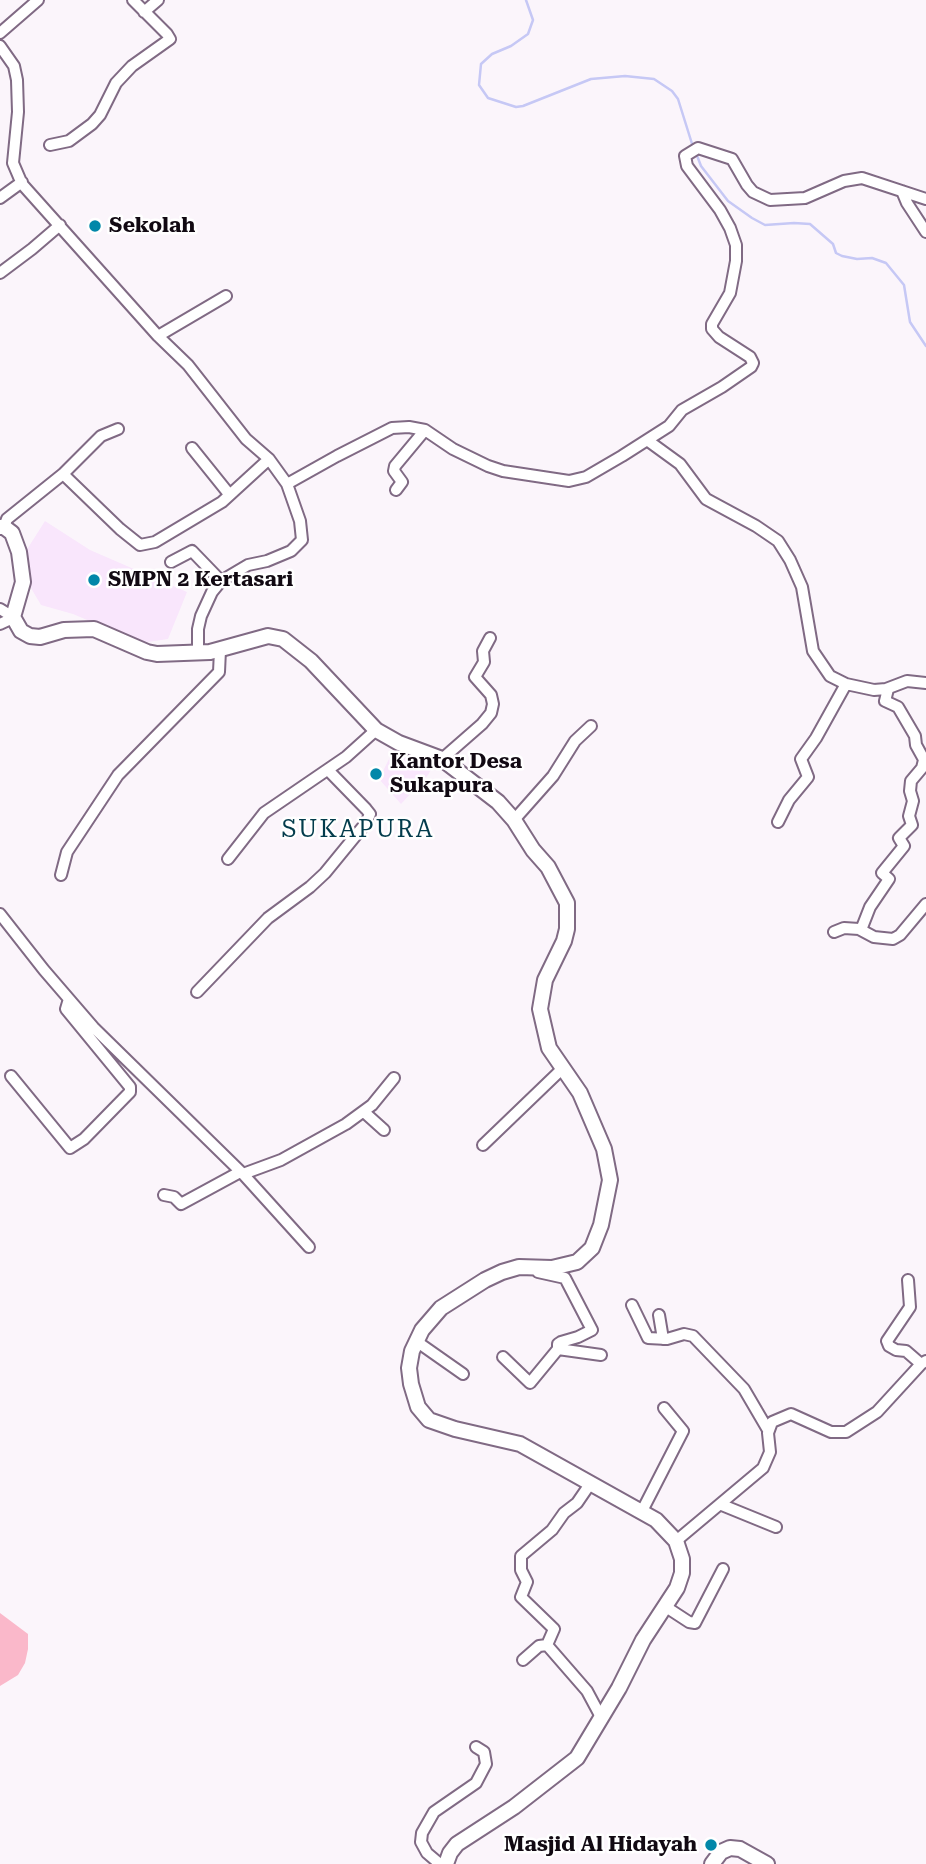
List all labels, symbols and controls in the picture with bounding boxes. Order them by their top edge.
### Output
place label: Sekolah [109,213,195,239]
marker: Sekolah [87,218,103,234]
place label: SMPN 2 Kertasari [108,567,293,593]
marker: SMPN 2 Kertasari [86,572,102,588]
place label: Kantor Desa Sukapura [390,749,522,799]
marker: Kantor Desa Sukapura [368,766,384,782]
district label: SUKAPURA [282,816,434,844]
place label: Masjid Al Hidayah [504,1832,697,1858]
marker: Masjid Al Hidayah [703,1837,719,1853]

